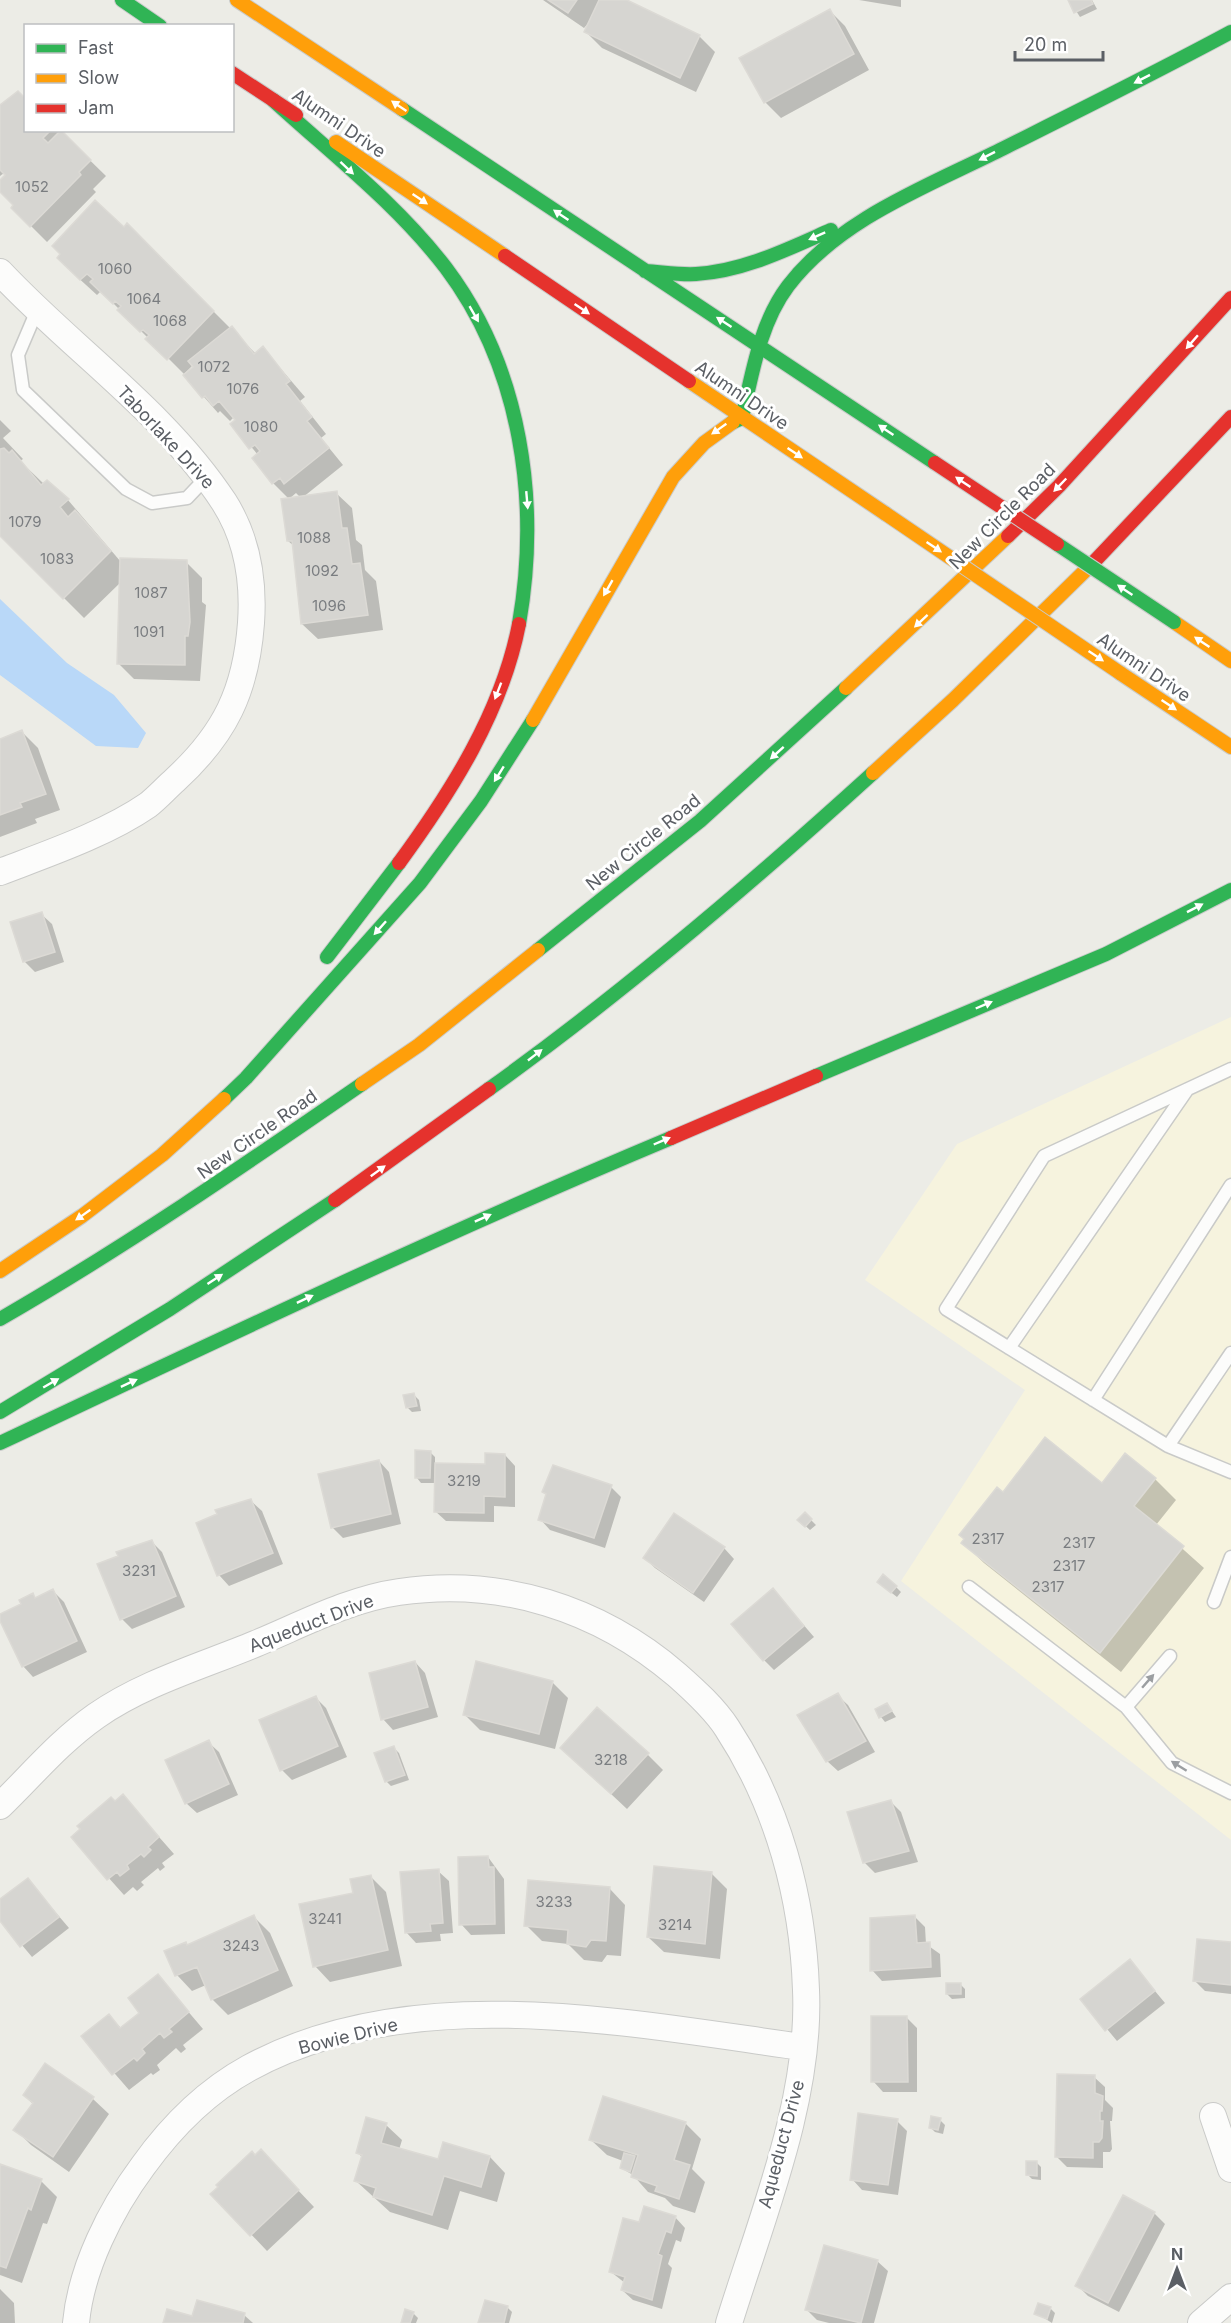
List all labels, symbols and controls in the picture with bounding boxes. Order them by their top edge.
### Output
legend [24,24,234,132]
scale bar [1015,24,1104,62]
text: 20 m [1024,34,1067,55]
text: Fast [78,37,114,58]
text: Slow [78,67,119,88]
one-way arrow [1134,74,1151,83]
street label: Alumni Drive [288,84,390,162]
text: Jam [78,97,114,118]
one-way arrow [391,101,408,112]
one-way arrow [979,151,996,161]
one-way arrow [340,160,354,174]
house number: 1052 [15,177,49,196]
one-way arrow [412,194,429,205]
one-way arrow [554,209,570,221]
one-way arrow [808,231,826,241]
house number: 1060 [98,259,132,278]
house number: 1064 [127,289,161,308]
one-way arrow [573,303,589,315]
one-way arrow [468,306,479,322]
house number: 1068 [153,311,187,330]
one-way arrow [716,317,732,328]
one-way arrow [1186,334,1199,350]
street label: Alumni Drive [691,356,793,434]
house number: 1072 [198,357,230,376]
house number: 1076 [227,379,259,398]
street label: Taborlake Drive [113,381,219,493]
house number: 1080 [244,417,278,436]
one-way arrow [712,423,728,435]
one-way arrow [878,425,895,436]
one-way arrow [787,448,804,459]
street label: New Circle Road [945,459,1059,573]
one-way arrow [954,476,971,487]
one-way arrow [1053,477,1067,491]
one-way arrow [522,490,532,509]
house number: 1079 [9,512,41,531]
house number: 1088 [297,528,331,547]
one-way arrow [926,541,942,552]
house number: 1083 [40,549,74,568]
house number: 1092 [305,561,339,580]
one-way arrow [603,580,614,596]
house number: 1087 [134,583,168,602]
one-way arrow [1117,585,1133,596]
house number: 1096 [312,596,346,615]
one-way arrow [913,614,928,628]
house number: 1091 [134,622,164,641]
street label: Alumni Drive [1093,628,1195,706]
one-way arrow [1194,636,1211,647]
one-way arrow [1087,650,1103,662]
one-way arrow [493,682,502,700]
one-way arrow [1161,699,1177,710]
one-way arrow [769,746,784,760]
one-way arrow [493,766,504,782]
street label: New Circle Road [582,789,704,895]
one-way arrow [1187,903,1204,913]
one-way arrow [374,920,387,935]
one-way arrow [976,1000,994,1010]
one-way arrow [527,1049,543,1062]
street label: New Circle Road [193,1085,321,1183]
one-way arrow [653,1137,670,1146]
one-way arrow [369,1165,385,1177]
one-way arrow [75,1209,91,1221]
one-way arrow [474,1214,491,1223]
one-way arrow [207,1273,223,1284]
one-way arrow [297,1295,314,1304]
one-way arrow [42,1378,59,1388]
one-way arrow [120,1378,137,1387]
house number: 3219 [447,1471,481,1490]
house number: 2317 [971,1529,1005,1548]
house number: 2317 [1062,1533,1096,1552]
house number: 2317 [1052,1556,1086,1575]
house number: 3231 [122,1561,156,1580]
house number: 2317 [1031,1577,1065,1596]
street label: Aqueduct Drive [246,1590,376,1656]
one-way arrow [1142,1673,1155,1689]
house number: 3218 [594,1750,628,1769]
one-way arrow [1171,1761,1188,1772]
house number: 3233 [536,1892,572,1911]
house number: 3241 [308,1909,342,1928]
house number: 3214 [658,1915,692,1934]
house number: 3243 [222,1936,260,1955]
street label: Bowie Drive [296,2014,400,2058]
street label: Aqueduct Drive [754,2077,808,2211]
north arrow [1147,2239,1207,2299]
text: N [1171,2244,1183,2264]

